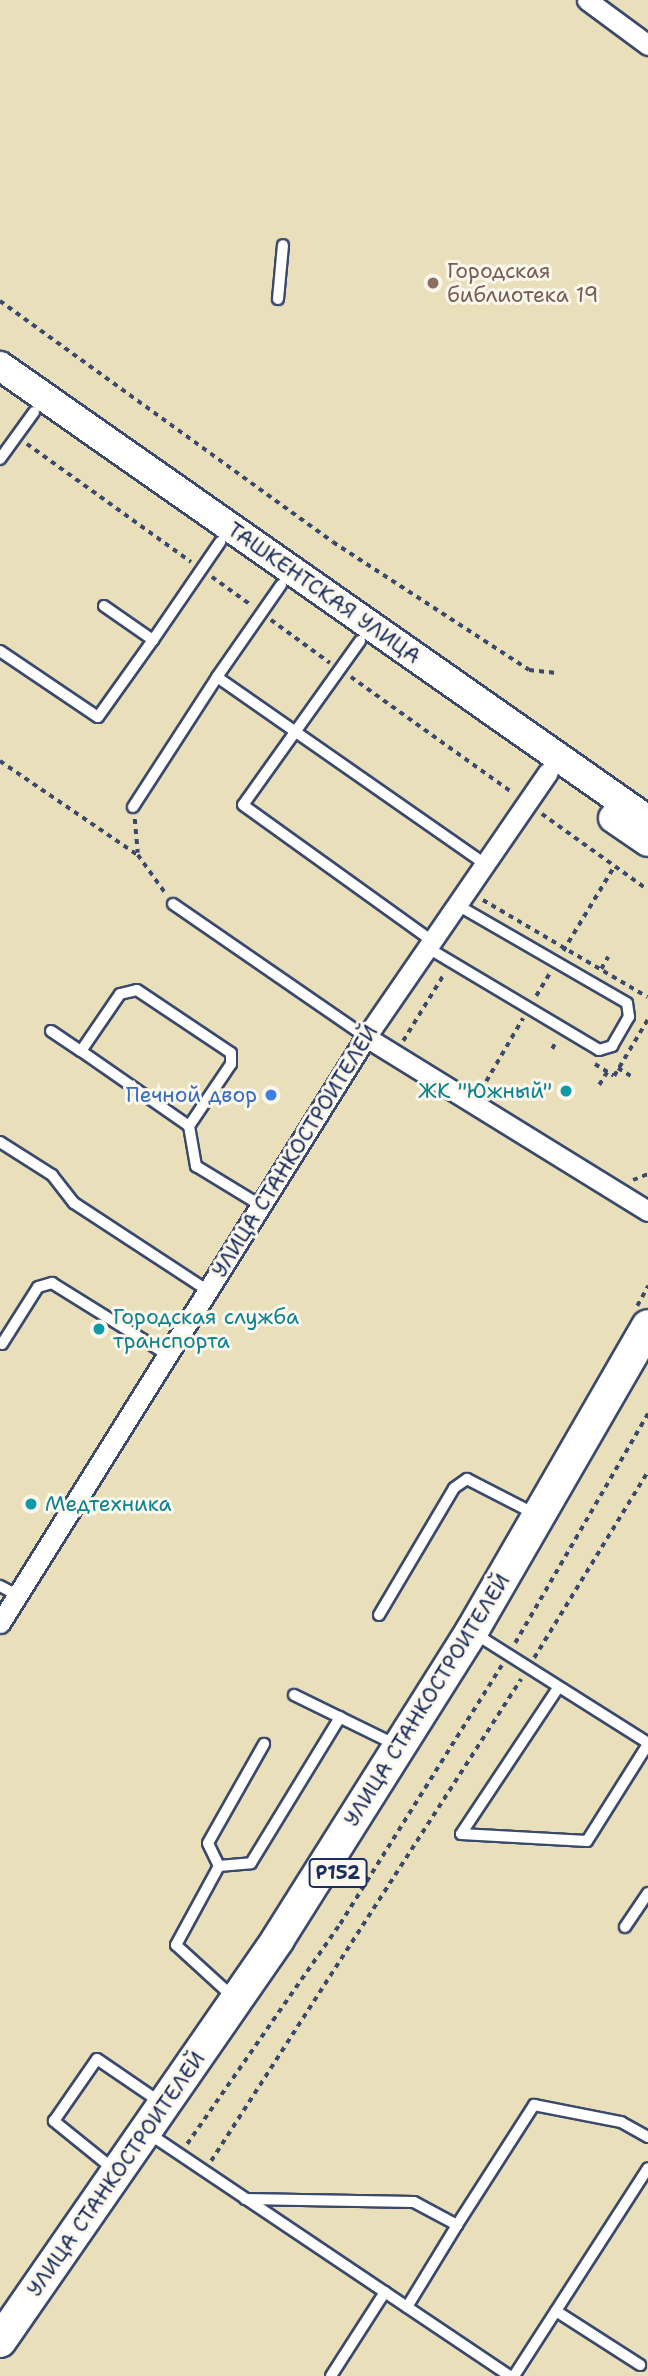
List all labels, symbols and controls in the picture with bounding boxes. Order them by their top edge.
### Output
place label: Городская библиотека 19 [447,258,599,308]
marker: Городская библиотека 19 [425,275,441,291]
street label: ТАШКЕНТСКАЯ УЛИЦА [223,517,425,669]
street label: УЛИЦА СТАНКОСТРОИТЕЛЕЙ [207,1020,383,1282]
place label: ЖК "Южный" [418,1078,552,1104]
place label: Печной двор [126,1082,257,1108]
marker: ЖК "Южный" [558,1083,574,1099]
marker: Печной двор [263,1087,279,1103]
place label: Городская служба транспорта [113,1304,299,1354]
marker: Городская служба транспорта [91,1321,107,1337]
place label: Медтехника [45,1491,172,1517]
marker: Медтехника [23,1496,39,1512]
street label: УЛИЦА СТАНКОСТРОИТЕЛЕЙ [339,1569,515,1831]
road number: Р152 [308,1857,368,1888]
street label: УЛИЦА СТАНКОСТРОИТЕЛЕЙ [22,2047,210,2301]

